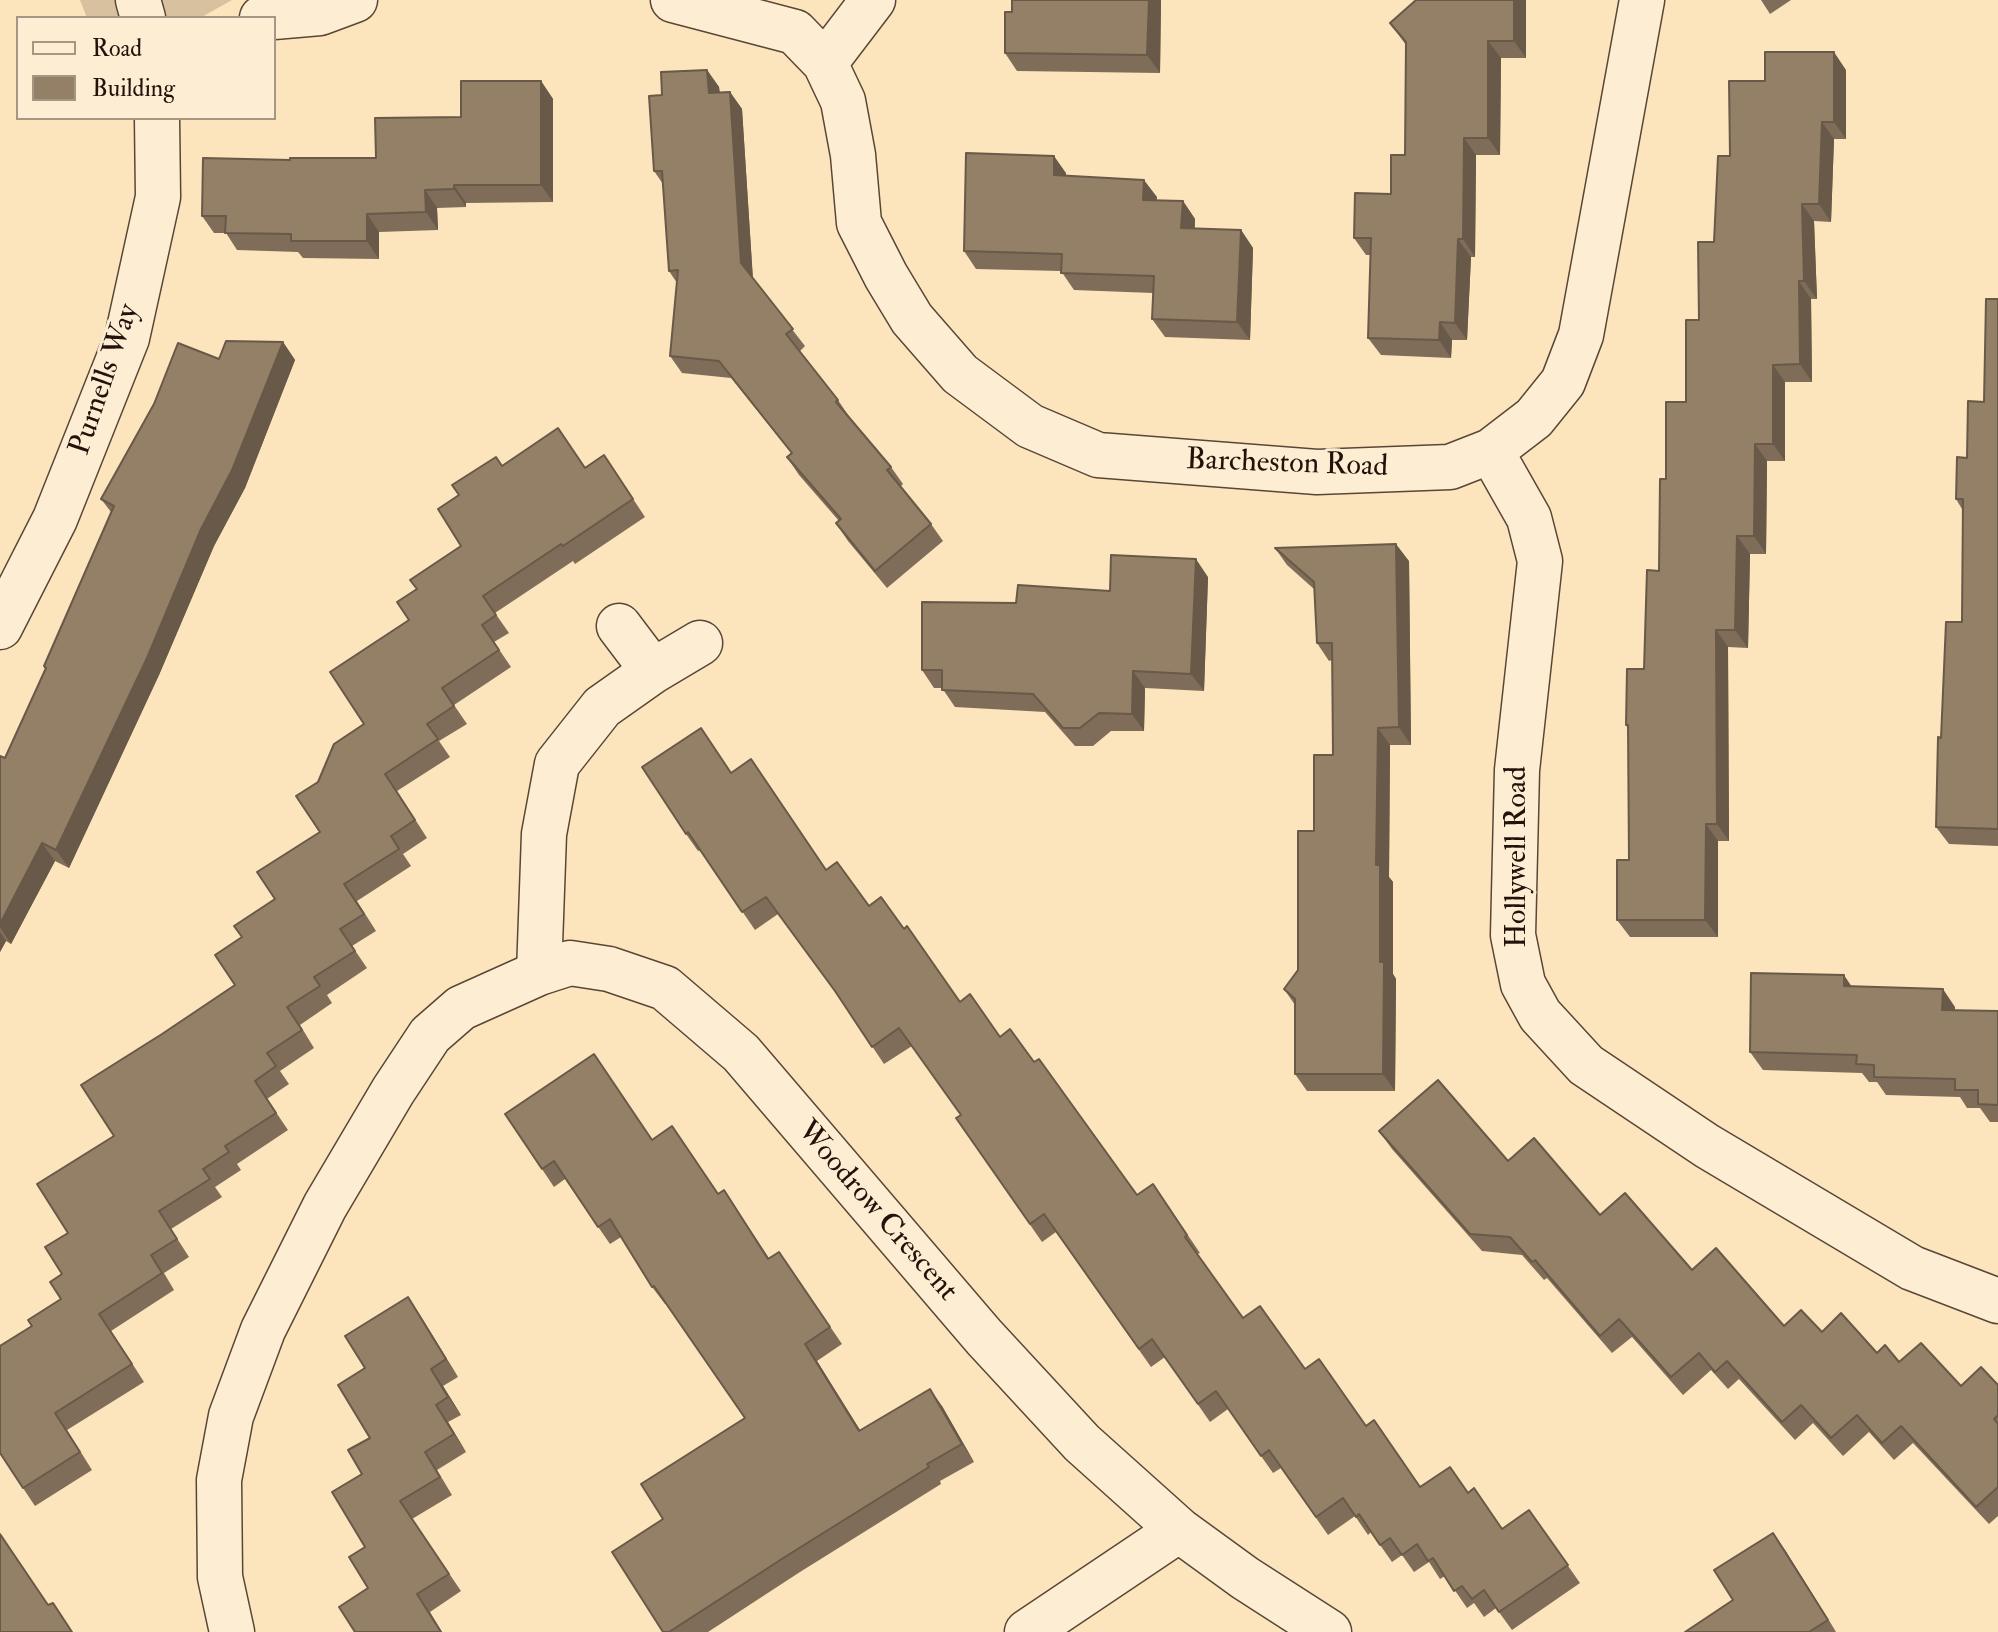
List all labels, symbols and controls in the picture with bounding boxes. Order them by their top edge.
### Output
legend [16,16,276,120]
text: Road [92,33,142,64]
text: Building [92,73,175,104]
street label: Purnells Way [63,300,149,460]
street label: Barcheston Road [1185,443,1389,487]
street label: Hollywell Road [1501,766,1537,948]
street label: Woodrow Crescent [788,1115,964,1309]

